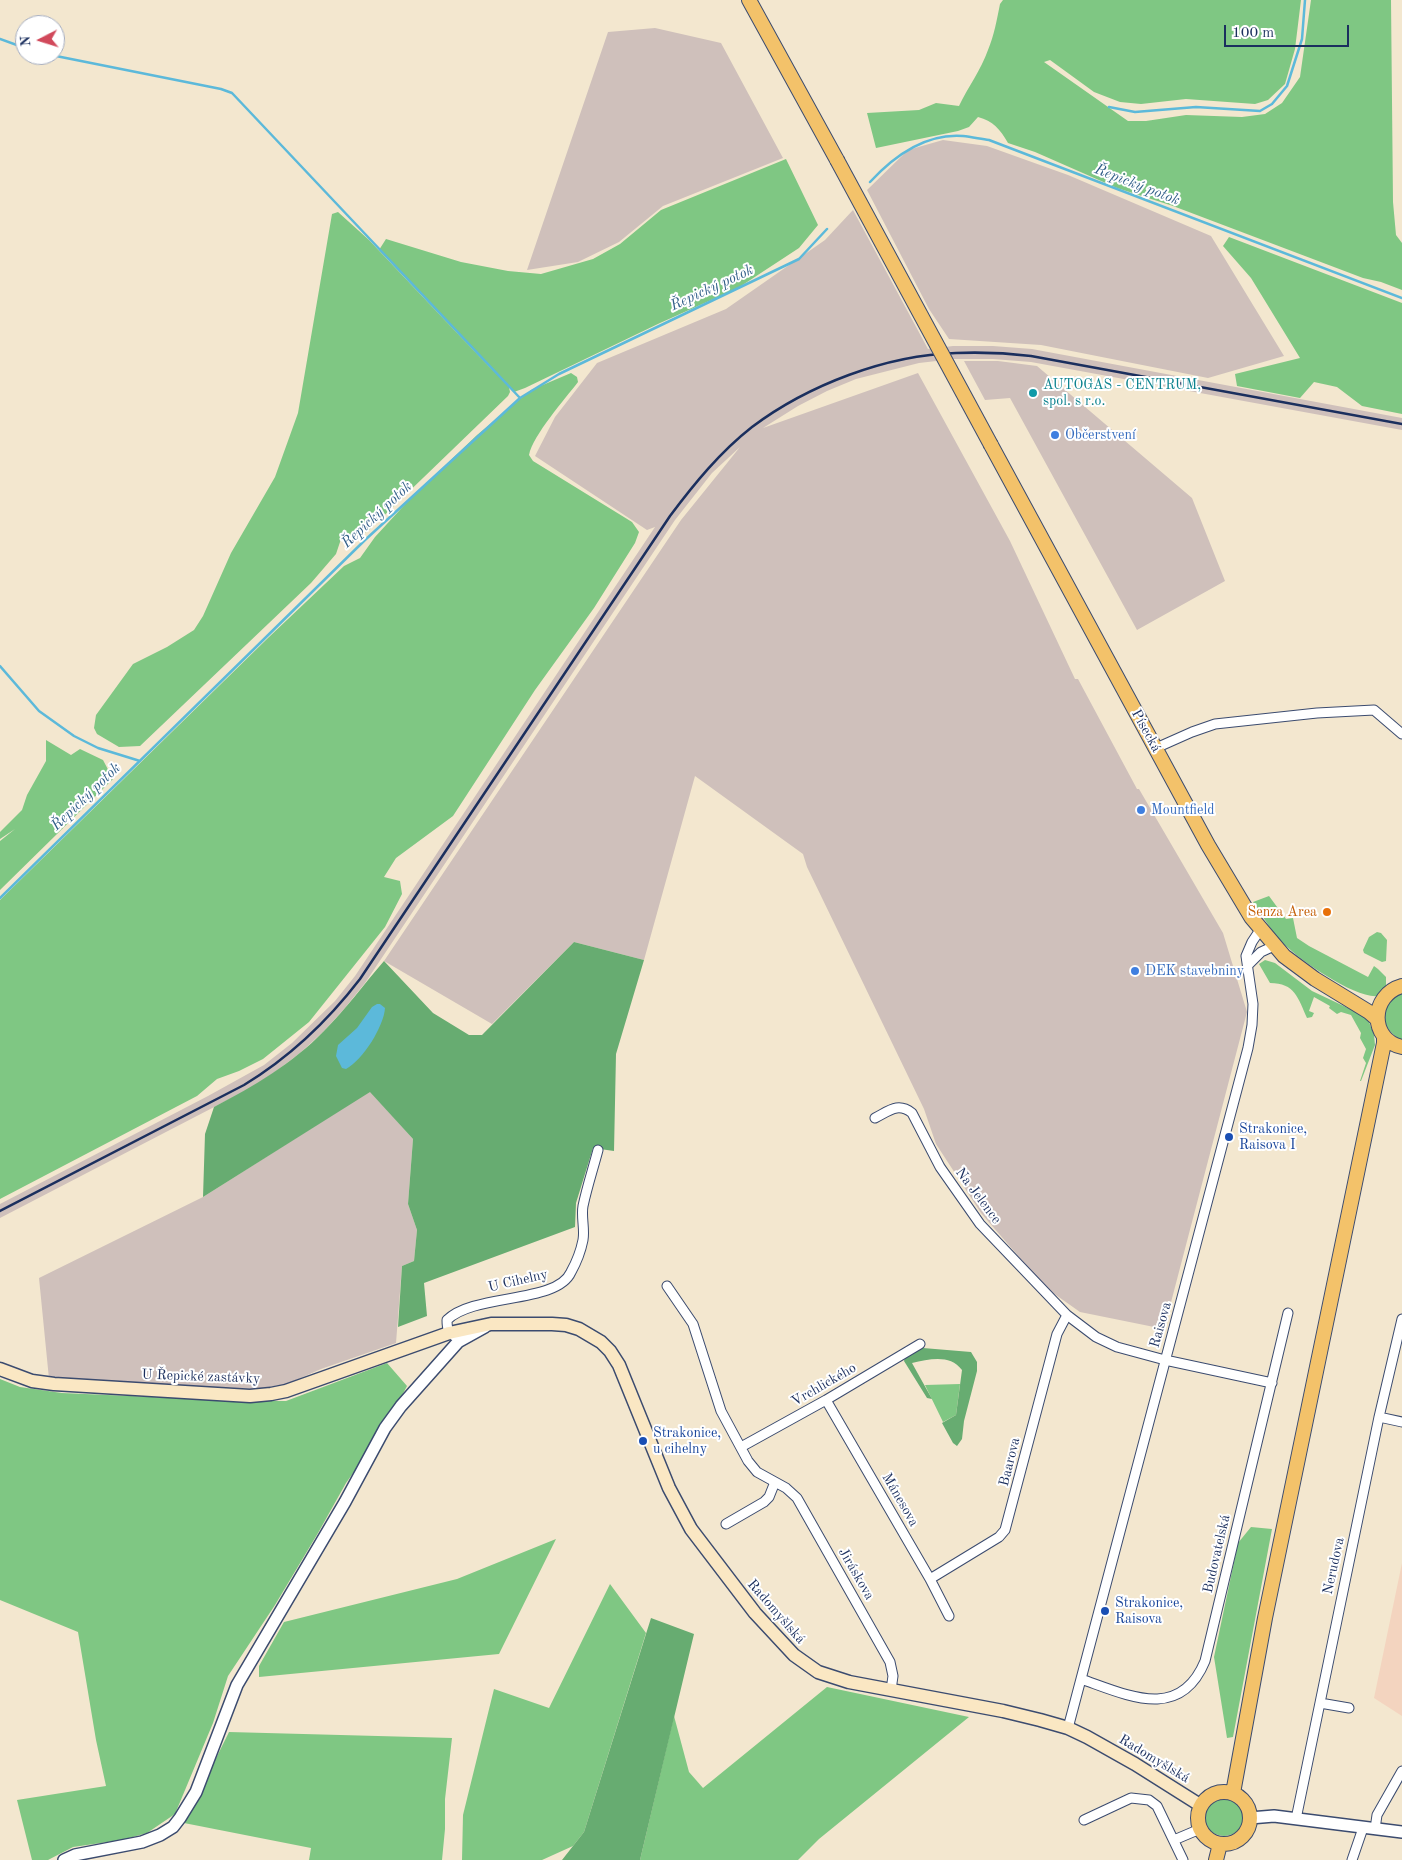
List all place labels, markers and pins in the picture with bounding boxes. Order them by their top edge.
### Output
place label: AUTOGAS - CENTRUM, spol. s r.o. [1043,377,1201,410]
marker: AUTOGAS - CENTRUM, spol. s r.o. [1027,387,1039,399]
place label: Občerstvení [1065,427,1136,443]
marker: Občerstvení [1049,429,1061,441]
place label: Mountfield [1151,802,1215,818]
marker: Mountfield [1135,804,1147,816]
place label: Senza Area [1248,904,1317,920]
marker: Senza Area [1321,906,1333,918]
place label: DEK stavebniny [1145,963,1244,979]
marker: DEK stavebniny [1129,965,1141,977]
place label: Strakonice, Raisova I [1239,1121,1307,1154]
marker: Strakonice, Raisova I [1223,1131,1235,1143]
place label: Strakonice, u cihelny [653,1425,721,1458]
marker: Strakonice, u cihelny [637,1435,649,1447]
place label: Strakonice, Raisova [1115,1595,1183,1628]
marker: Strakonice, Raisova [1099,1605,1111,1617]

